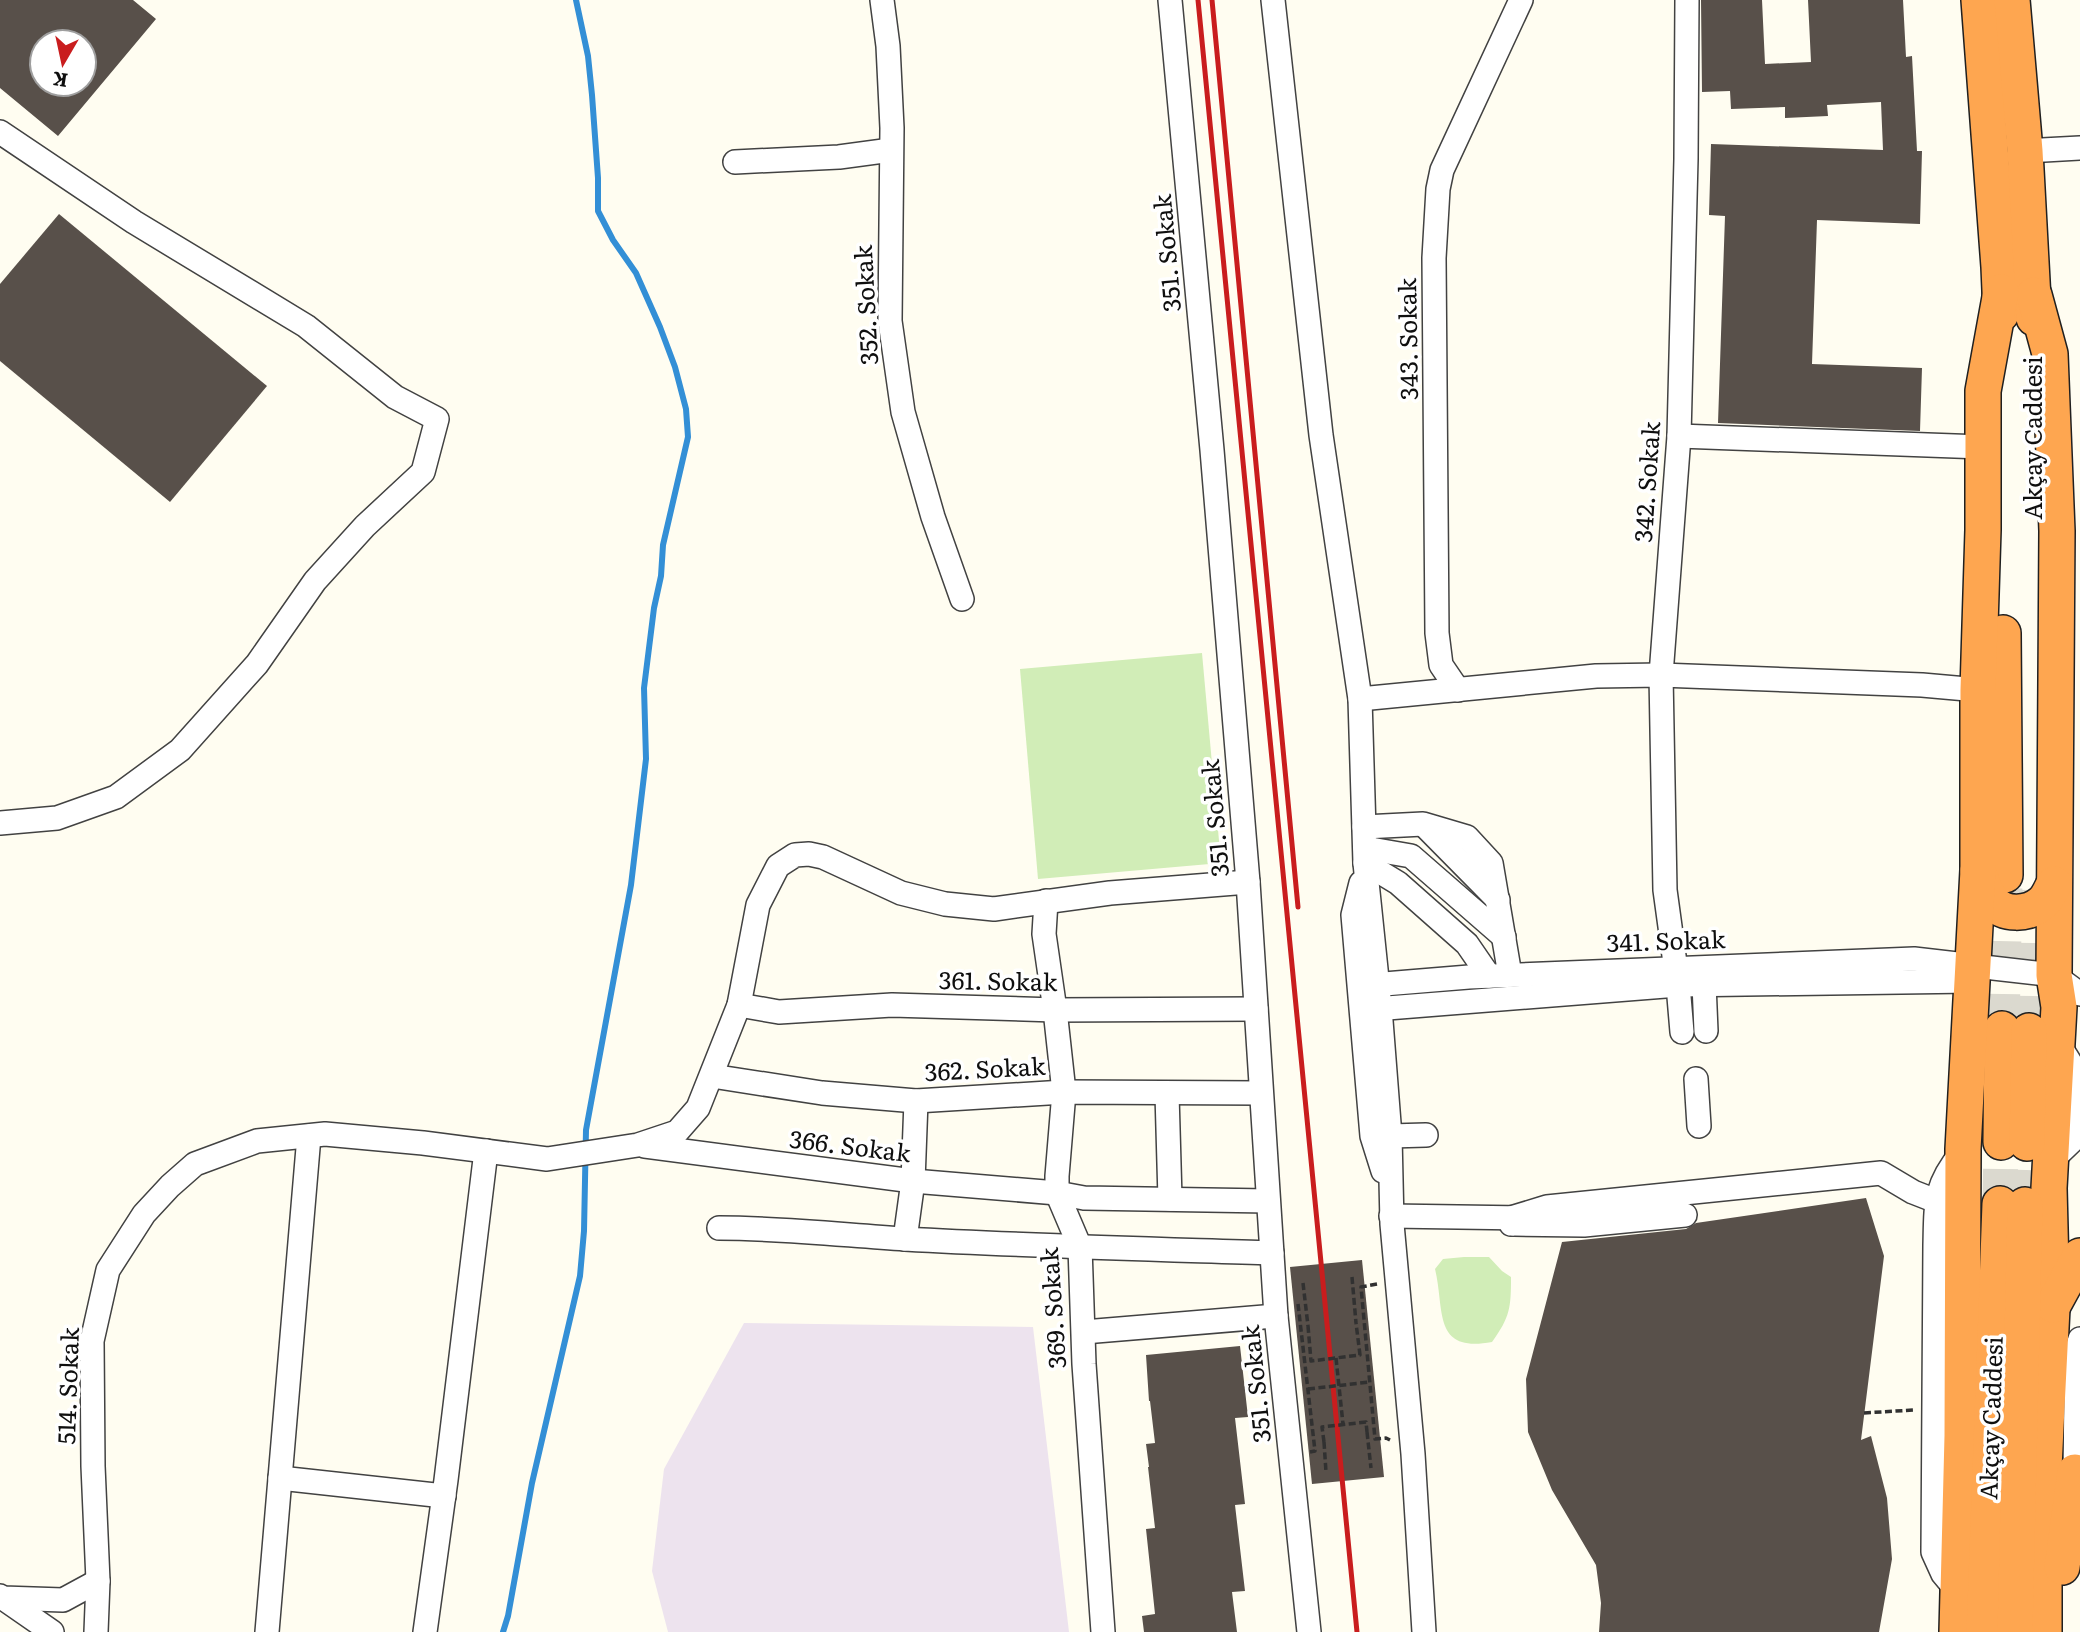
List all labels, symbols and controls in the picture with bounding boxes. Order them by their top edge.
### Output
north arrow [28,28,98,98]
text: K [51,66,70,96]
street label: 351. Sokak [1143,193,1188,313]
street label: 352. Sokak [844,244,885,366]
street label: 343. Sokak [1388,277,1425,400]
street label: Akçay Caddesi [2014,356,2049,520]
street label: 342. Sokak [1624,420,1667,544]
street label: 351. Sokak [1191,758,1236,878]
street label: 341. Sokak [1606,920,1726,959]
street label: 361. Sokak [938,961,1058,998]
street label: 362. Sokak [923,1047,1047,1088]
street label: 366. Sokak [788,1120,913,1169]
street label: 369. Sokak [1030,1246,1073,1370]
street label: 351. Sokak [1231,1323,1278,1445]
street label: 514. Sokak [47,1326,86,1445]
street label: Akçay Caddesi [1969,1336,2010,1500]

